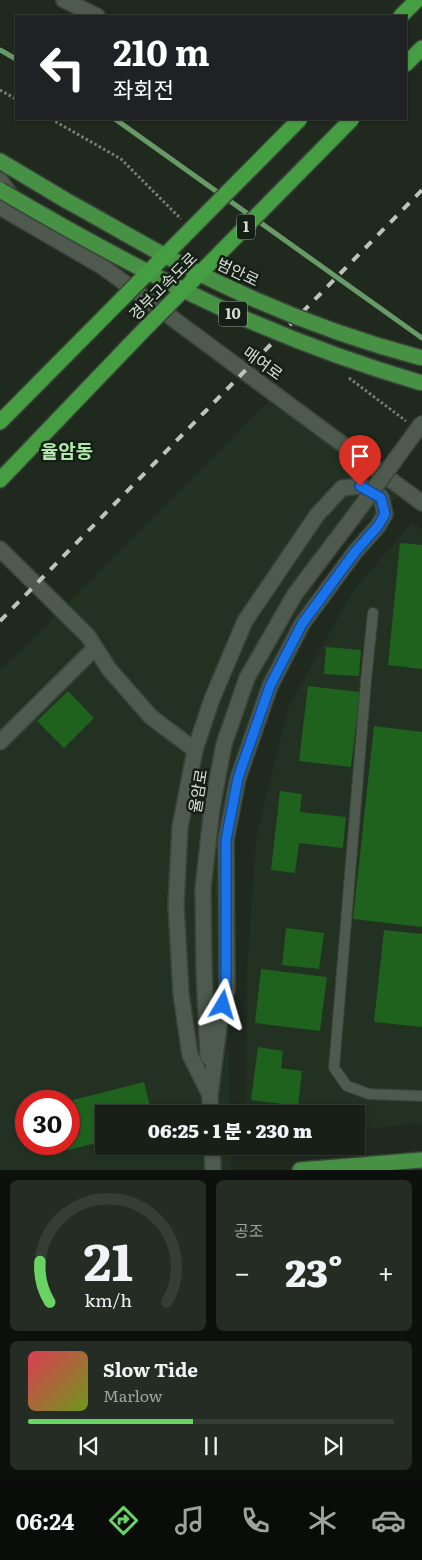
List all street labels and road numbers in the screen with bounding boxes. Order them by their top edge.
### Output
road number: 1 [237,214,255,240]
street label: 경부고속도로 [123,245,202,325]
street label: 범안로 [213,251,264,291]
road number: 10 [219,302,247,326]
street label: 매여로 [239,340,289,385]
street label: 율암로 [182,767,212,815]

